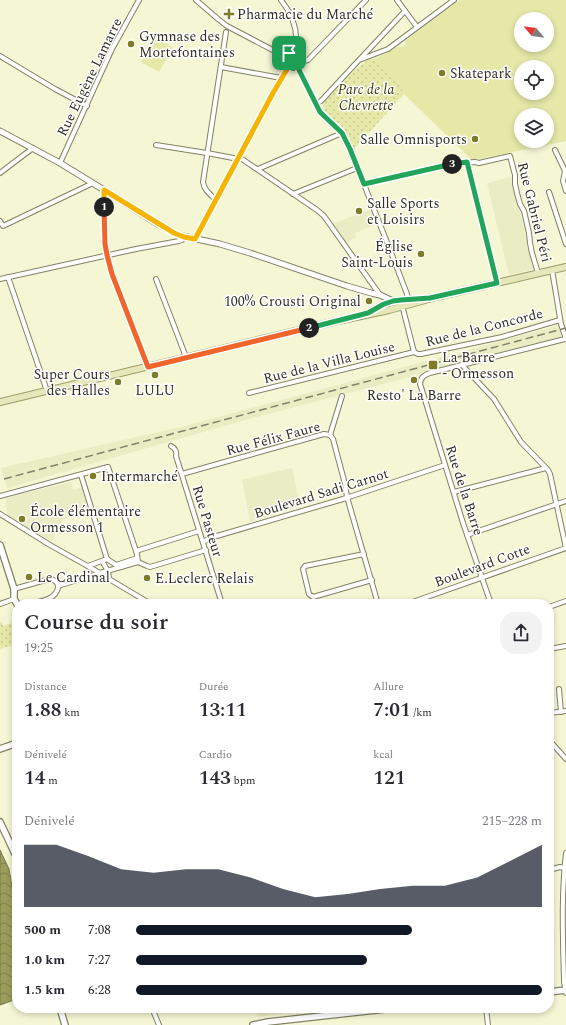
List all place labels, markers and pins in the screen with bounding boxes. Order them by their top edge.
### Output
place label: Pharmacie du Marché [237,4,373,25]
marker: Pharmacie du Marché [224,9,234,19]
place label: Gymnase des Mortefontaines [139,26,235,63]
pin [272,36,306,70]
marker: Gymnase des Mortefontaines [126,39,136,49]
place label: Skatepark [450,63,512,84]
marker: Skatepark [437,68,447,78]
place label: Salle Omnisports [360,129,467,150]
marker: Salle Omnisports [470,134,480,144]
pin: 3 [442,154,462,174]
place label: Salle Sports et Loisirs [367,193,440,230]
pin: 1 [94,197,114,217]
marker: Salle Sports et Loisirs [354,206,364,216]
place label: Église Saint-Louis [341,236,413,273]
marker: Église Saint-Louis [416,249,426,259]
place label: 100% Crousti Original [224,291,361,312]
marker: 100% Crousti Original [364,296,374,306]
pin: 2 [299,318,319,338]
place label: La Barre - Ormesson [442,347,514,384]
marker: La Barre - Ormesson [427,359,439,371]
place label: Super Cours des Halles [34,364,110,401]
marker: LULU [150,370,160,380]
marker: Resto' La Barre [409,375,419,385]
marker: Super Cours des Halles [113,377,123,387]
place label: LULU [135,380,175,401]
place label: Resto' La Barre [367,385,462,406]
place label: Intermarché [101,466,178,487]
marker: Intermarché [88,471,98,481]
place label: École élémentaire Ormesson 1 [30,501,141,538]
marker: École élémentaire Ormesson 1 [17,514,27,524]
place label: Le Cardinal [37,567,110,588]
place label: E.Leclerc Relais [155,568,254,589]
marker: Le Cardinal [24,572,34,582]
marker: E.Leclerc Relais [142,573,152,583]

